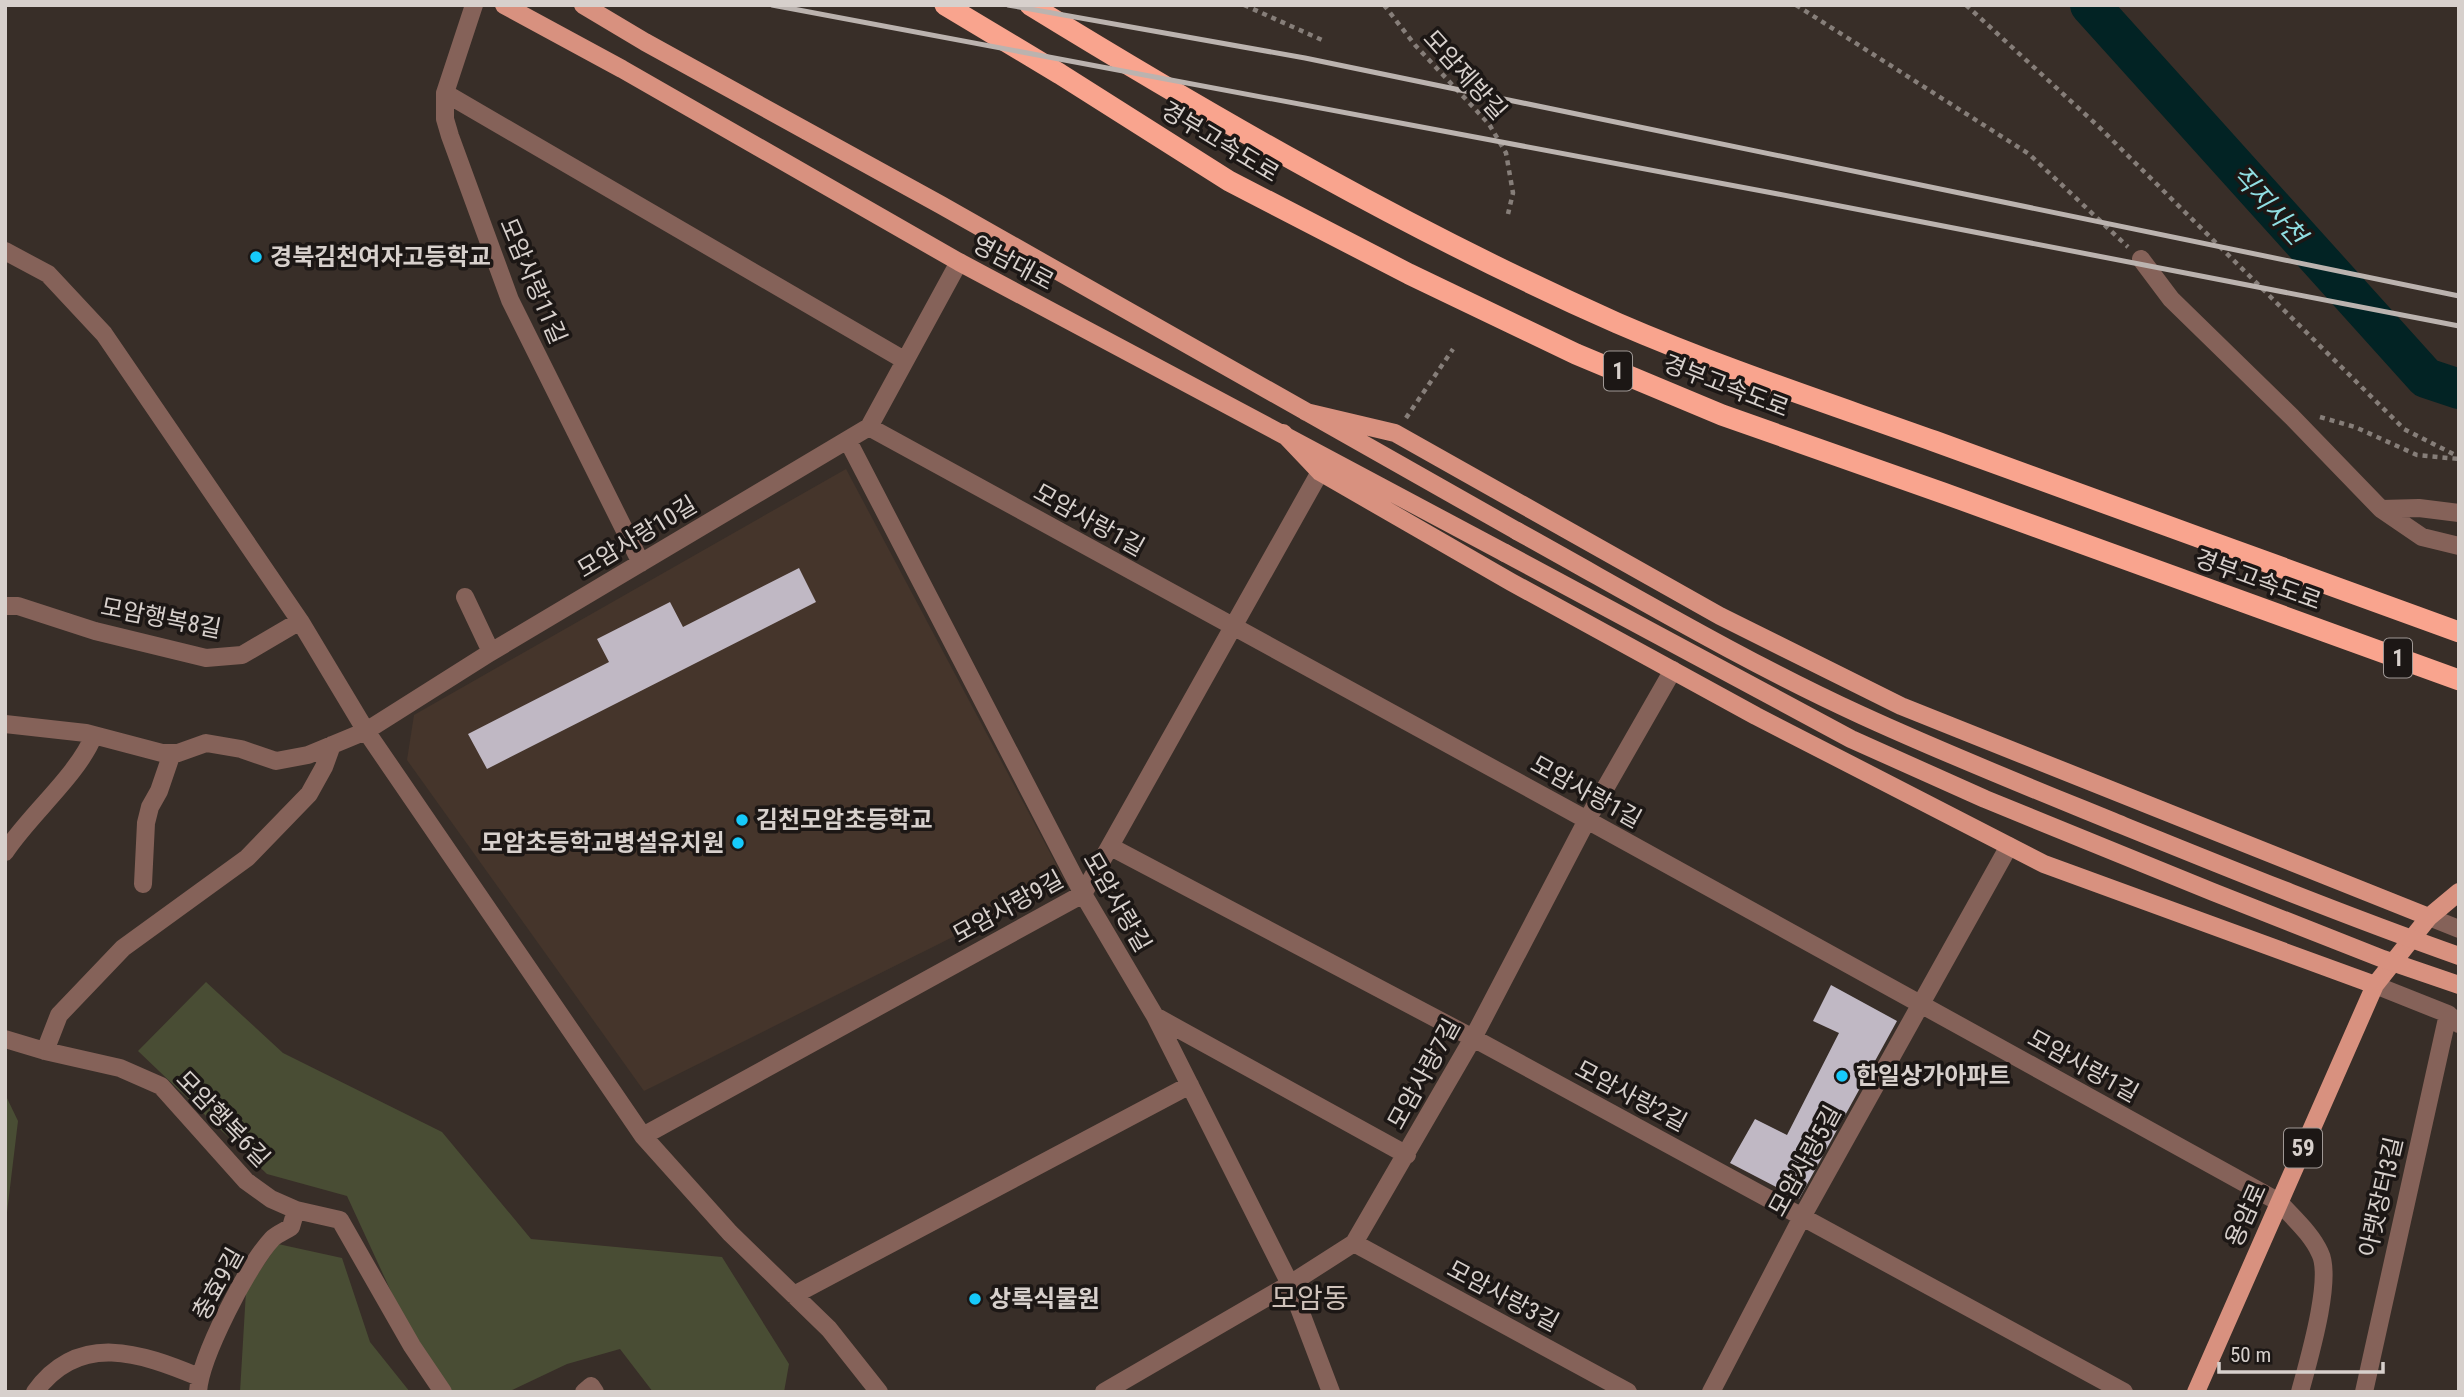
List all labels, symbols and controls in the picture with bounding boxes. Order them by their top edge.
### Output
street label: 모암제방길 [1418,25,1512,125]
street label: 경부고속도로 [1156,96,1284,188]
water label: 직지사천 [2226,159,2314,253]
street label: 모암사랑11길 [494,214,572,348]
street label: 영남대로 [967,230,1059,296]
place label: 경북김천여자고등학교 [270,243,491,271]
marker: 경북김천여자고등학교 [248,249,264,265]
street label: 경부고속도로 [1659,349,1793,423]
road number: 1 [1604,352,1632,390]
street label: 모암사랑1길 [1029,478,1149,562]
street label: 모암사랑10길 [572,490,702,584]
street label: 경부고속도로 [2191,544,2325,616]
street label: 모암행복8길 [98,593,224,643]
road number: 1 [2384,638,2412,678]
street label: 모암사랑1길 [1526,750,1646,834]
place label: 김천모암초등학교 [756,806,933,834]
marker: 김천모암초등학교 [734,812,750,828]
place label: 모암초등학교병설유치원 [481,829,724,857]
marker: 모암초등학교병설유치원 [730,835,746,851]
street label: 모암사랑길 [1077,847,1157,957]
street label: 모암사랑9길 [948,865,1068,949]
street label: 모암사랑7길 [1382,1014,1466,1134]
street label: 모암사랑1길 [2023,1024,2143,1108]
street label: 모암사랑2길 [1570,1055,1692,1137]
place label: 한일상가아파트 [1856,1062,2011,1090]
street label: 모암행복6길 [170,1065,276,1173]
marker: 한일상가아파트 [1834,1068,1850,1084]
street label: 모암사랑5길 [1763,1101,1847,1221]
road number: 59 [2284,1128,2322,1168]
street label: 아랫장터3길 [2354,1134,2408,1260]
street label: 용암로 [2220,1179,2272,1251]
street label: 충효9길 [187,1243,249,1325]
street label: 모암사랑3길 [1442,1255,1564,1337]
district label: 모암동 [1271,1282,1349,1315]
place label: 상록식물원 [989,1285,1099,1313]
marker: 상록식물원 [967,1291,983,1307]
scale bar [2219,1330,2384,1374]
text: 50 m [2230,1343,2271,1367]

